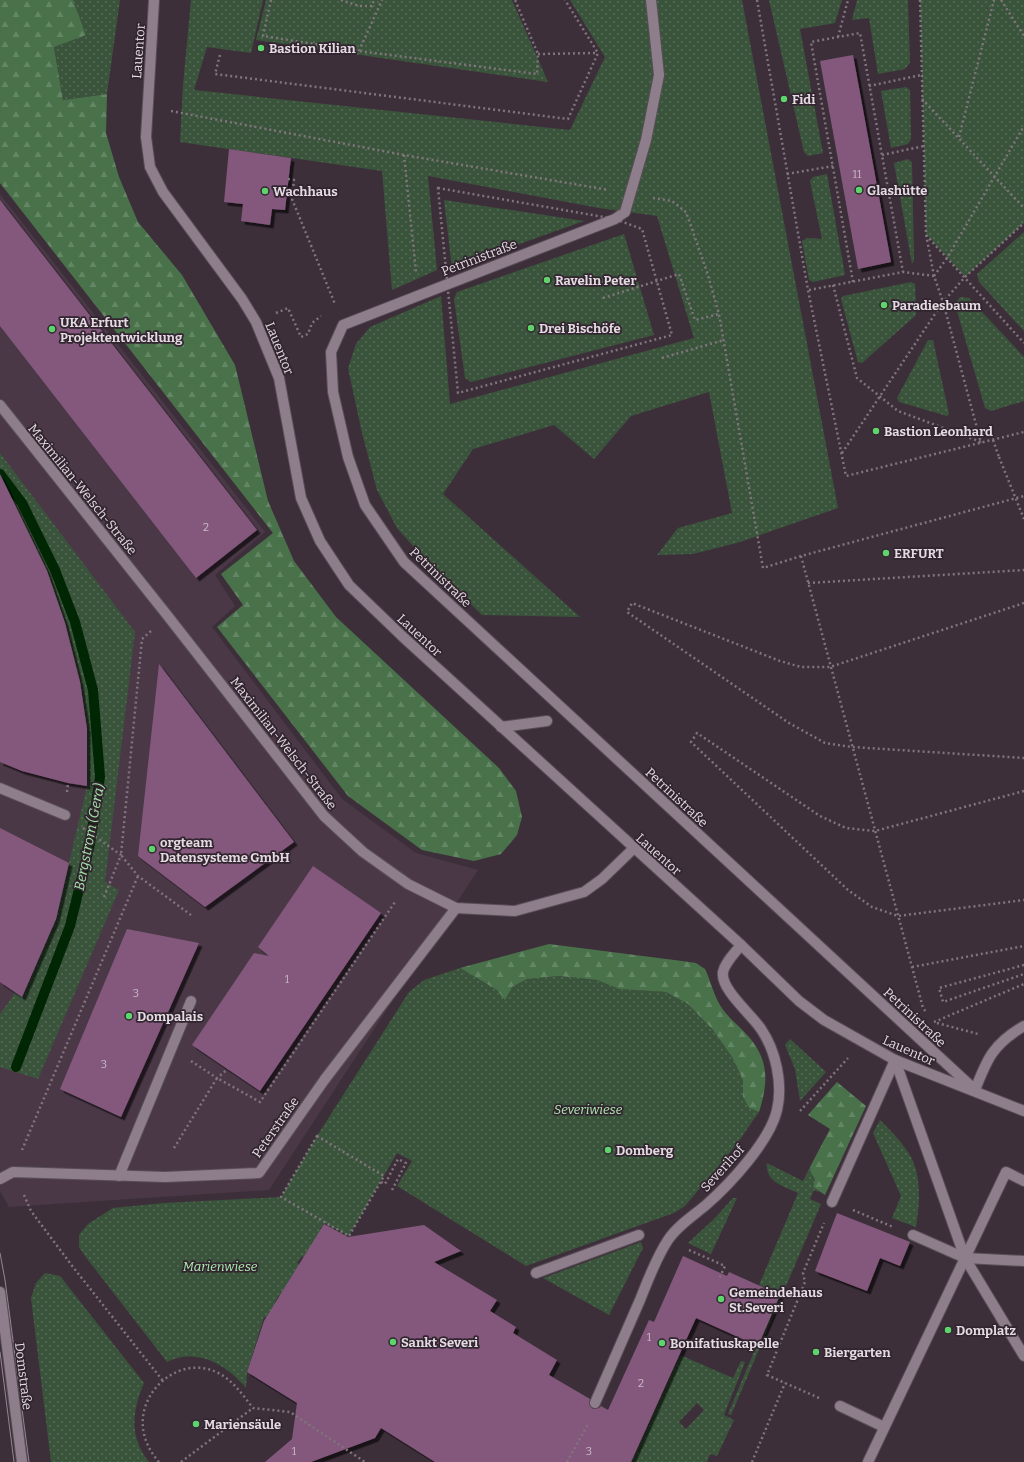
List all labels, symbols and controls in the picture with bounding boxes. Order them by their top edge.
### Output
street label: Lauentor [129,23,148,79]
place label: Bastion Kilian [269,41,356,56]
marker: Bastion Kilian [256,43,266,53]
place label: Fidi [792,92,815,107]
marker: Fidi [779,94,789,104]
house number: 11 [853,168,862,181]
place label: Glashütte [867,183,928,198]
place label: Wachhaus [273,184,338,199]
marker: Glashütte [854,185,864,195]
marker: Wachhaus [260,186,270,196]
street label: Petrinistraße [439,236,519,279]
place label: Ravelin Peter [555,273,637,288]
marker: Ravelin Peter [542,275,552,285]
place label: Paradiesbaum [892,298,982,313]
marker: Paradiesbaum [879,300,889,310]
place label: UKA Erfurt Projektentwicklung [60,315,183,346]
street label: Lauentor [262,320,297,377]
place label: Drei Bischöfe [539,321,621,336]
marker: Drei Bischöfe [526,323,536,333]
marker: UKA Erfurt Projektentwicklung [47,324,57,334]
street label: Maximilian-Welsch-Straße [25,421,140,558]
place label: Bastion Leonhard [884,424,993,439]
marker: Bastion Leonhard [871,426,881,436]
house number: 2 [203,521,209,534]
street label: Petrinistraße [407,544,475,610]
place label: ERFURT [894,546,944,561]
marker: ERFURT [881,548,891,558]
street label: Lauentor [394,611,445,660]
street label: Maximilian-Welsch-Straße [227,674,340,812]
street label: Petrinistraße [642,765,711,830]
water label: Bergstrom (Gera) [71,781,108,892]
street label: Lauentor [633,830,684,879]
place label: orgteam Datensysteme GmbH [160,835,290,865]
marker: orgteam Datensysteme GmbH [147,844,157,854]
house number: 1 [285,973,290,986]
street label: Petrinistraße [880,985,949,1050]
house number: 3 [133,987,139,1000]
place label: Dompalais [137,1009,203,1024]
marker: Dompalais [124,1011,134,1021]
street label: Lauentor [880,1032,937,1069]
house number: 3 [101,1058,107,1071]
street label: Peterstraße [249,1094,302,1161]
park label: Severiwiese [554,1102,623,1117]
street label: Severihof [697,1141,748,1195]
place label: Domberg [616,1143,674,1158]
marker: Domberg [603,1145,613,1155]
park label: Marienwiese [183,1259,258,1274]
place label: Gemeindehaus St.Severi [729,1285,823,1315]
marker: Gemeindehaus St.Severi [716,1294,726,1304]
place label: Domplatz [956,1323,1016,1338]
marker: Domplatz [943,1325,953,1335]
house number: 1 [647,1331,652,1344]
place label: Sankt Severi [401,1335,478,1350]
place label: Bonifatiuskapelle [670,1336,779,1351]
marker: Sankt Severi [388,1337,398,1347]
marker: Bonifatiuskapelle [657,1338,667,1348]
street label: Domstraße [12,1341,35,1411]
place label: Biergarten [824,1345,891,1360]
marker: Biergarten [811,1347,821,1357]
house number: 2 [638,1377,644,1390]
place label: Mariensäule [204,1417,281,1432]
marker: Mariensäule [191,1419,201,1429]
house number: 1 [292,1445,297,1458]
house number: 3 [586,1445,592,1458]

